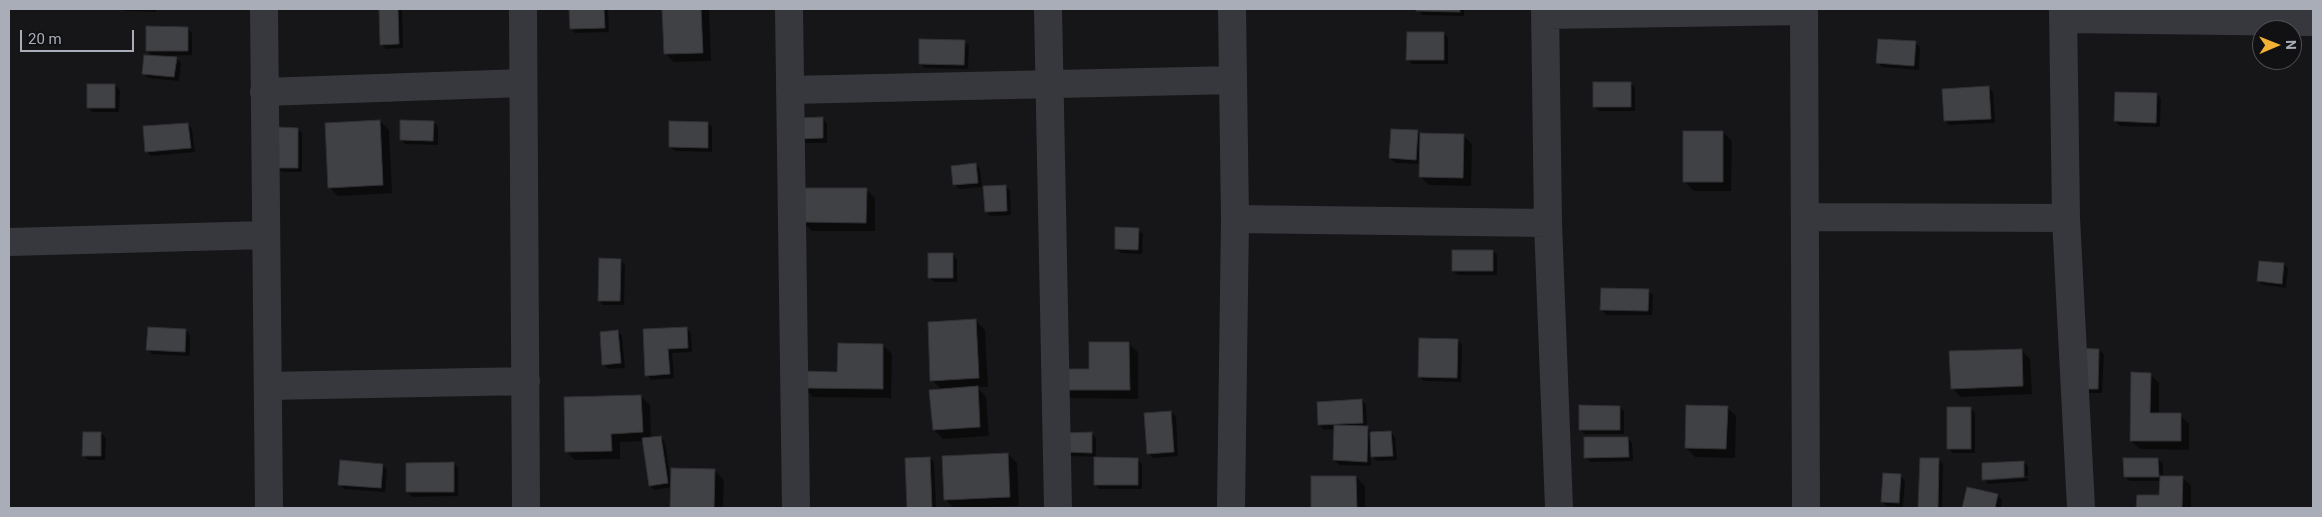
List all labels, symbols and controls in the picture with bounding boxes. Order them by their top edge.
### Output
scale bar [22,20,136,52]
north arrow [2252,20,2302,70]
text: 20 m [28,30,62,48]
text: N [2283,40,2299,50]

